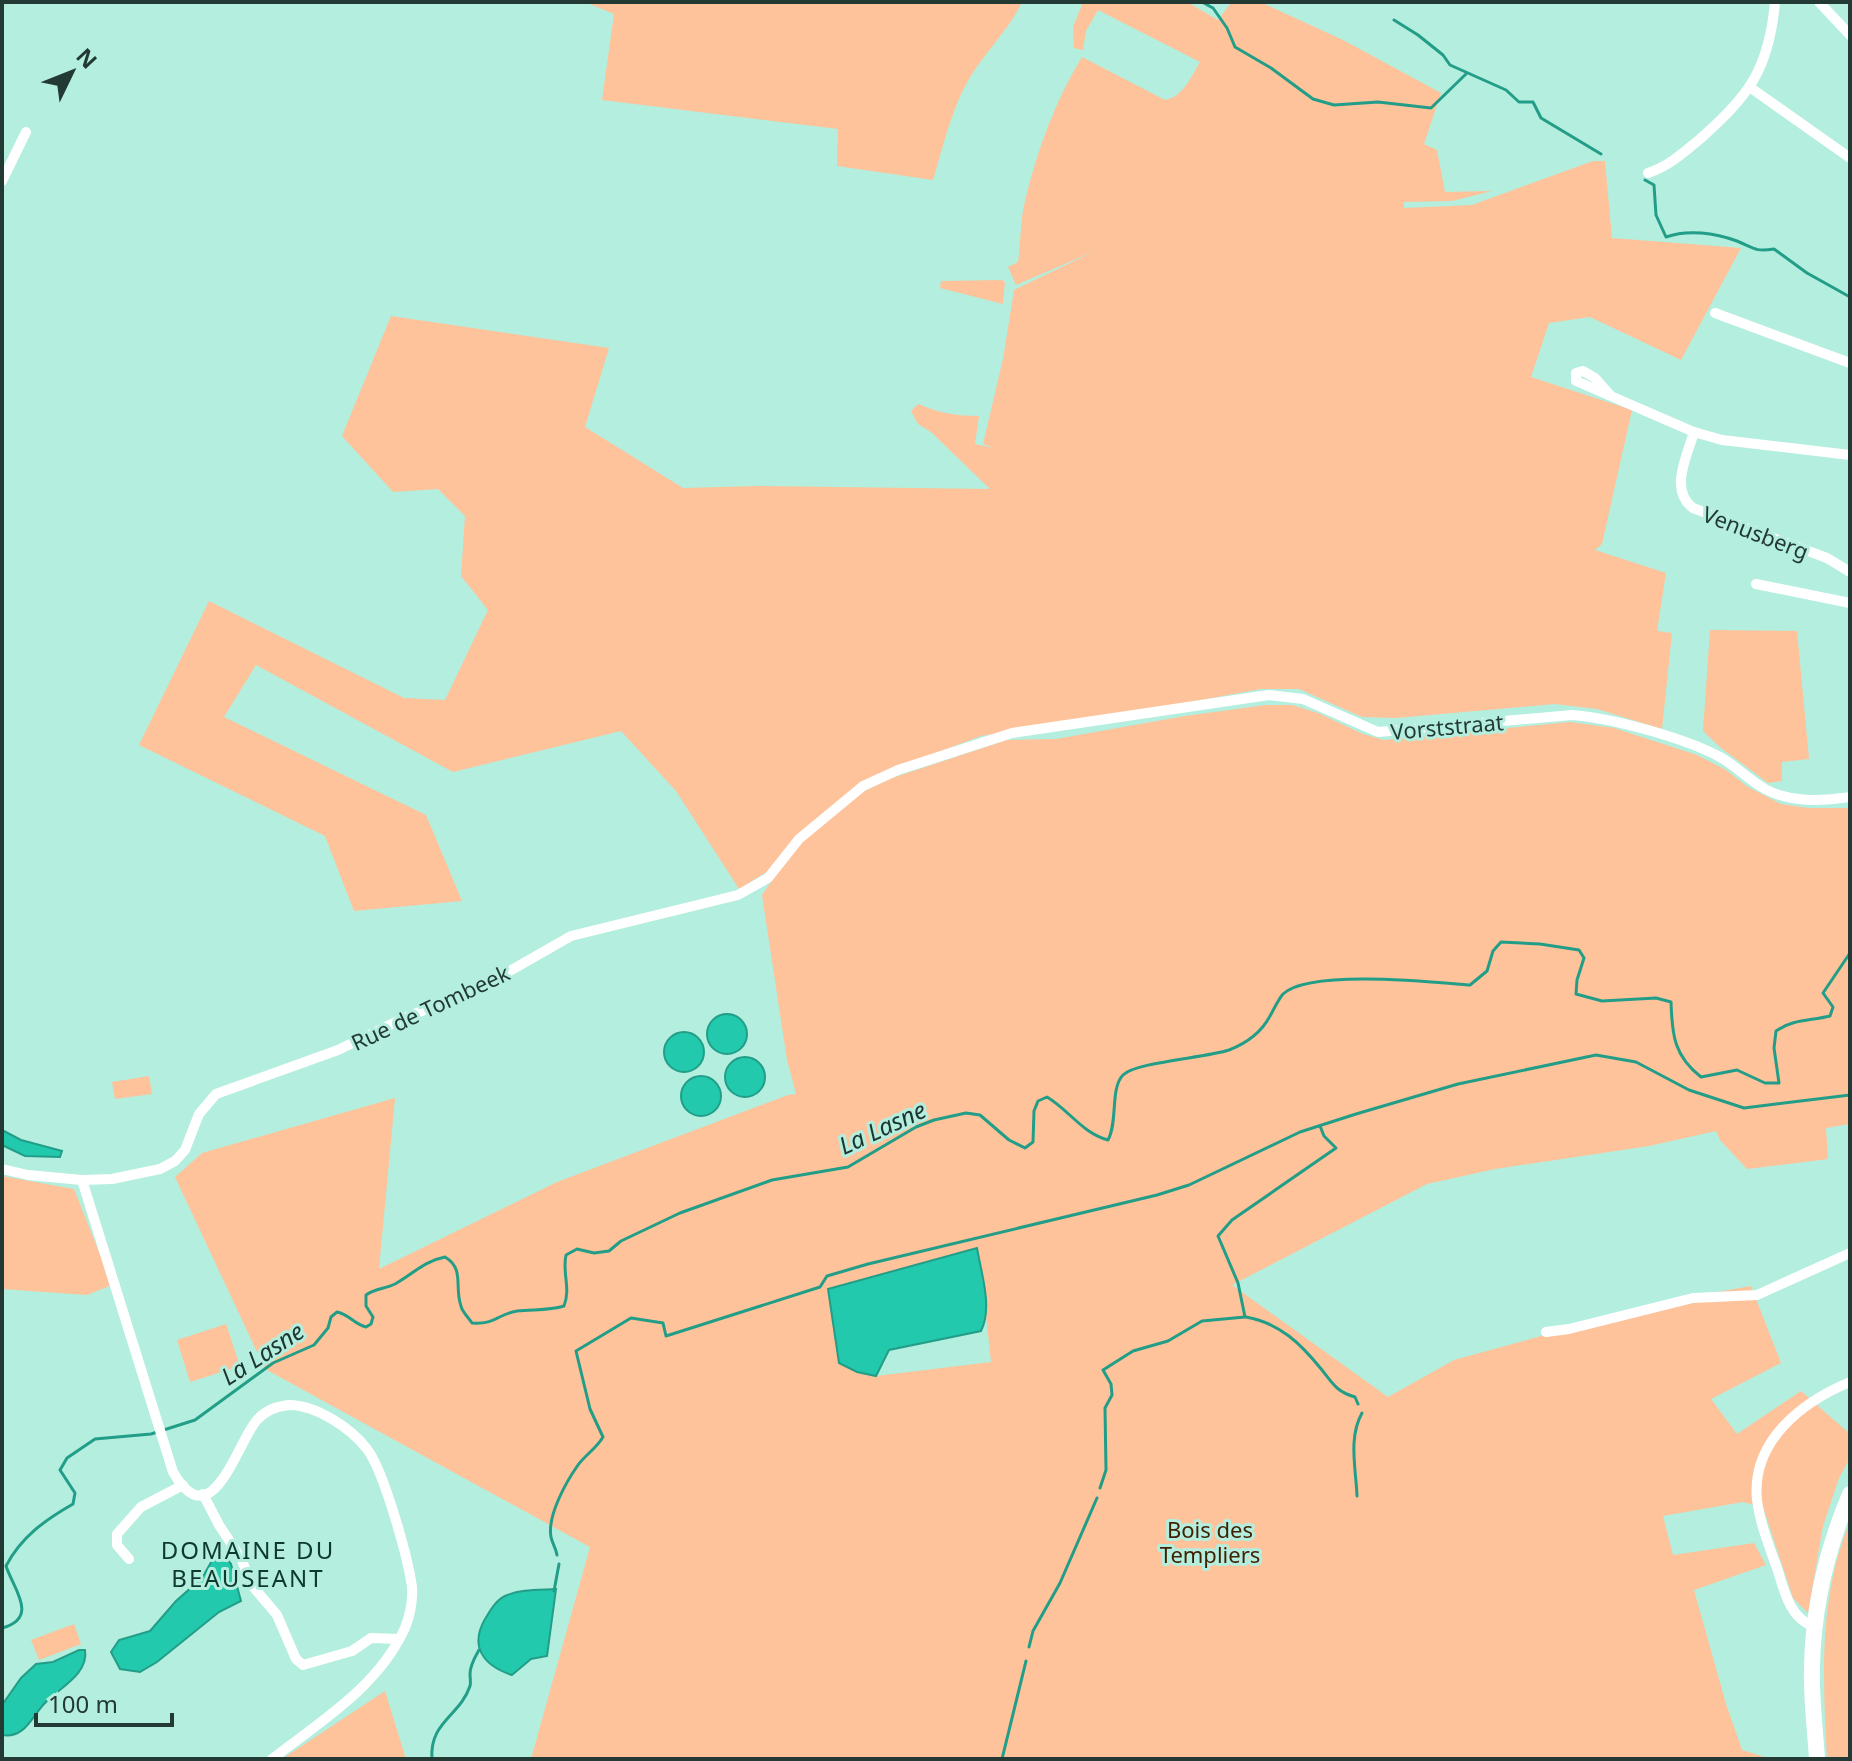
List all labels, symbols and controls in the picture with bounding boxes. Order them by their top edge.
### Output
north arrow [32,32,112,112]
text: N [70,41,104,74]
street label: Venusberg [1699,498,1813,566]
street label: Vorststraat [1389,706,1505,746]
street label: Rue de Tombeek [346,957,514,1057]
water label: La Lasne [833,1092,931,1162]
water label: La Lasne [214,1314,310,1392]
park label: Bois des Templiers [1160,1514,1260,1569]
district label: DOMAINE DU BEAUSEANT [161,1533,335,1594]
scale bar [36,1677,172,1727]
text: 100 m [48,1687,118,1720]

